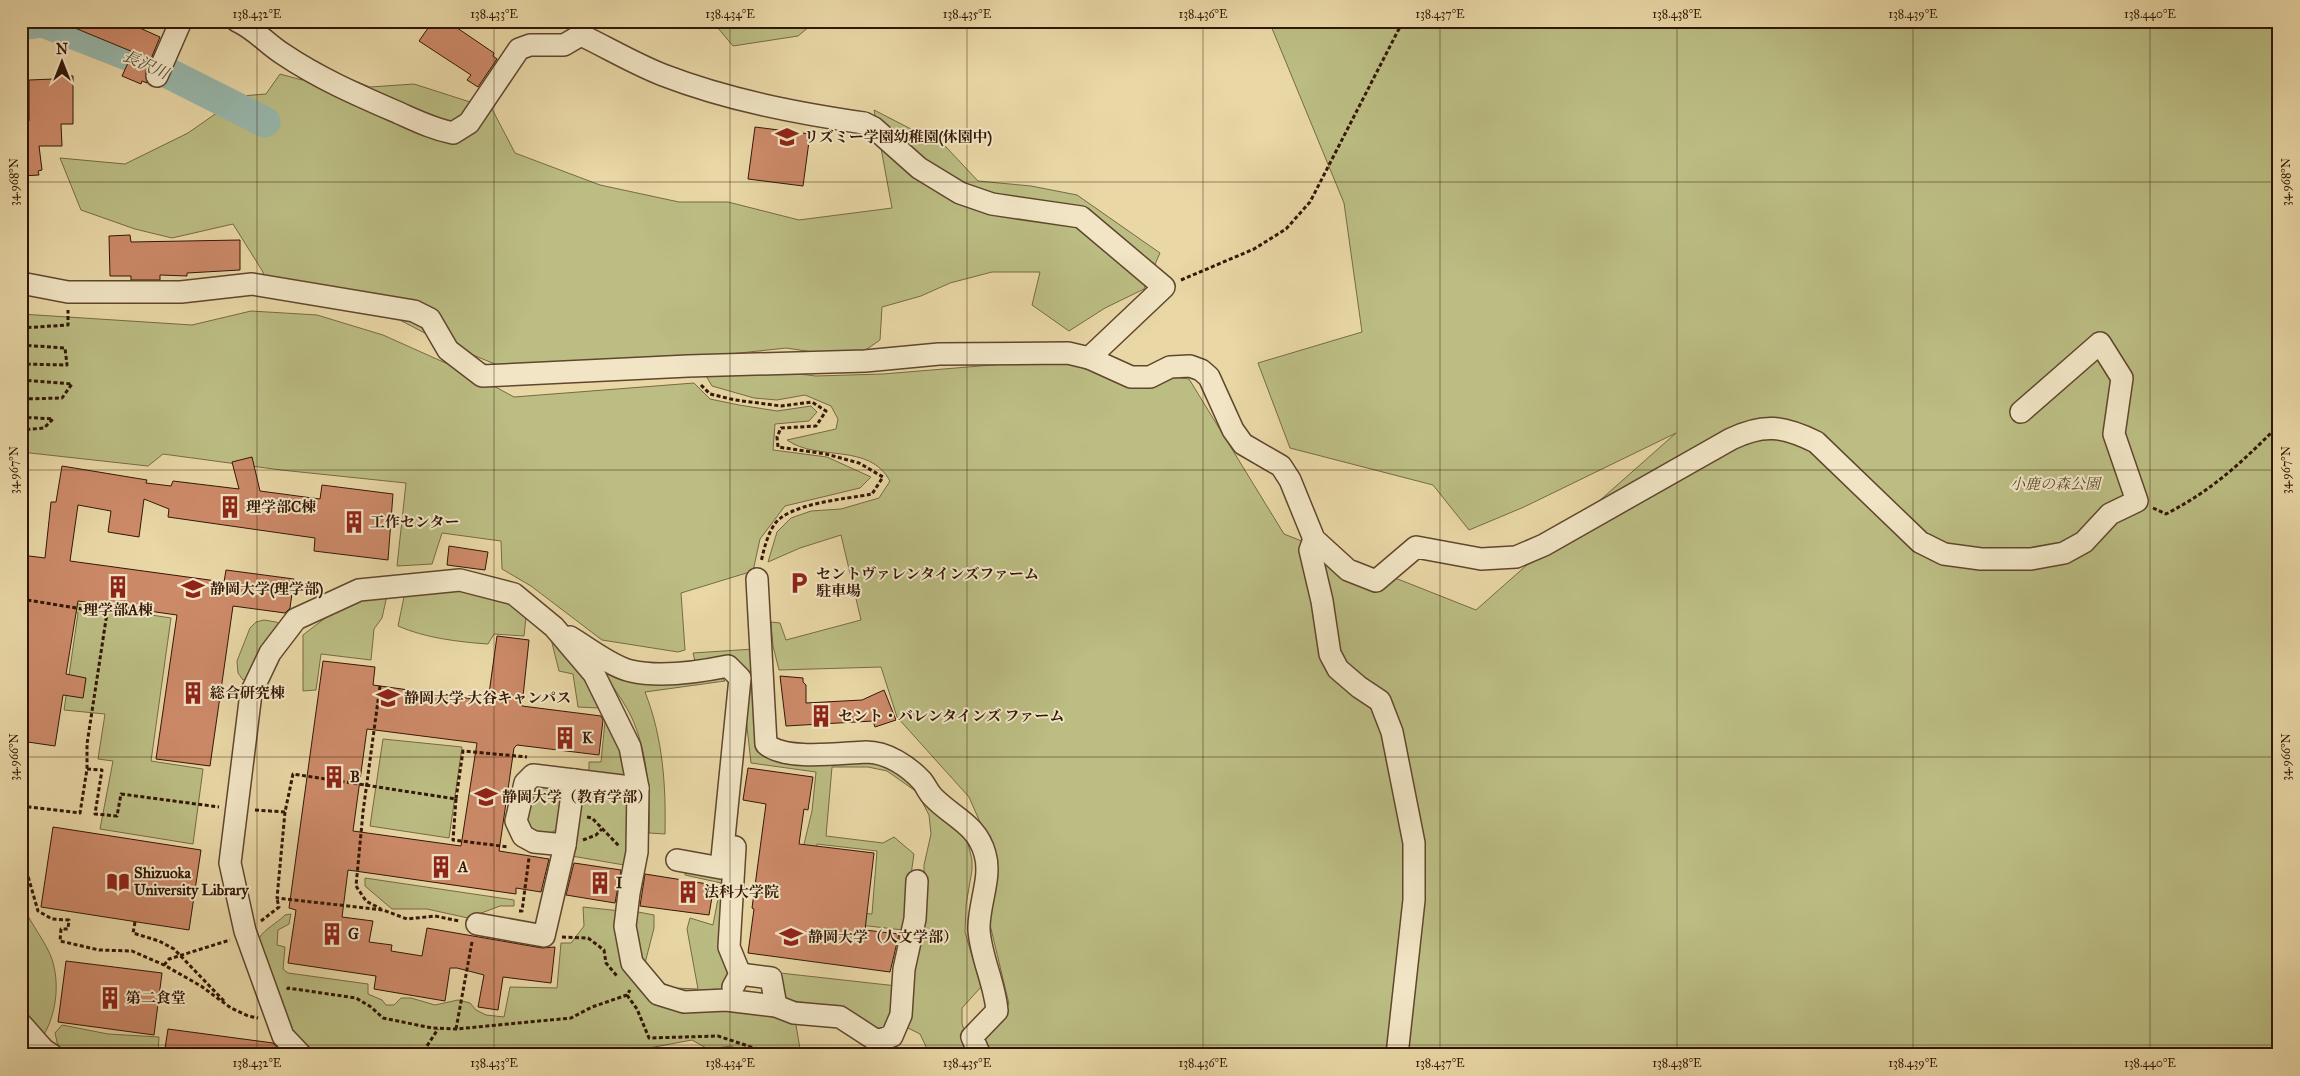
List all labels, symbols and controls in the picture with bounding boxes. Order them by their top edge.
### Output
text: 138.432°E [233,7,282,21]
text: 138.433°E [470,7,518,21]
text: 138.434°E [705,7,755,21]
text: 138.435°E [943,7,992,21]
text: 138.436°E [1178,7,1228,21]
text: 138.437°E [1415,7,1465,21]
text: 138.438°E [1652,7,1702,21]
text: 138.439°E [1888,7,1938,21]
text: 138.440°E [2124,7,2176,21]
north arrow [38,38,88,88]
text: N [56,41,68,58]
water label: 長沢川 [120,46,173,84]
school or university icon: リズミー学園幼稚園(休園中) [774,124,800,150]
place label: リズミー学園幼稚園(休園中) [804,128,992,147]
text: 34.968°N [7,158,21,206]
text: 34.968°N [2279,158,2293,206]
text: 34.967°N [7,446,21,494]
text: 34.967°N [2279,446,2293,494]
park label: 小鹿の森公園 [2010,475,2103,493]
building icon: 理学部C棟 [217,494,243,520]
place label: 理学部C棟 [246,498,316,516]
building icon: 工作センター [341,509,367,535]
place label: 工作センター [370,513,459,531]
place label: セントヴァレンタインズファーム 駐車場 [816,565,1039,600]
parking icon: セントヴァレンタインズファーム 駐車場 [786,570,812,596]
building icon: 理学部A棟 [105,574,131,600]
school or university icon: 静岡大学(理学部) [180,576,206,602]
place label: 静岡大学(理学部) [210,580,323,599]
place label: 理学部A棟 [83,601,153,619]
building icon: 総合研究棟 [180,680,206,706]
place label: 総合研究棟 [210,684,285,702]
school or university icon: 静岡大学 大谷キャンパス [375,685,401,711]
place label: 静岡大学 大谷キャンパス [404,689,571,707]
building icon: セント・バレンタインズ ファーム [808,703,834,729]
place label: セント・バレンタインズ ファーム [838,707,1064,725]
building icon: K [552,725,578,751]
place label: K [582,729,594,747]
text: 34.966°N [7,733,21,781]
text: 34.966°N [2279,733,2293,781]
building icon: B [321,764,347,790]
place label: B [350,768,360,786]
school or university icon: 静岡大学（教育学部） [473,784,499,810]
place label: 静岡大学（教育学部） [502,788,652,806]
building icon: A [428,854,454,880]
place label: A [457,858,469,876]
place label: Shizuoka University Library [134,864,249,900]
library icon: Shizuoka University Library [105,869,131,895]
building icon: I [587,870,613,896]
place label: I [616,874,623,892]
building icon: 法科大学院 [675,879,701,905]
place label: 法科大学院 [704,883,779,901]
building icon: G [319,921,345,947]
school or university icon: 静岡大学（人文学部） [778,924,804,950]
place label: G [348,925,359,943]
place label: 静岡大学（人文学部） [808,928,958,946]
building icon: 第二食堂 [97,985,123,1011]
place label: 第二食堂 [126,989,186,1007]
text: 138.432°E [233,1056,282,1070]
text: 138.433°E [470,1056,518,1070]
text: 138.434°E [705,1056,755,1070]
text: 138.435°E [943,1056,992,1070]
text: 138.436°E [1178,1056,1228,1070]
text: 138.437°E [1415,1056,1465,1070]
text: 138.438°E [1652,1056,1702,1070]
text: 138.439°E [1888,1056,1938,1070]
text: 138.440°E [2124,1056,2176,1070]

